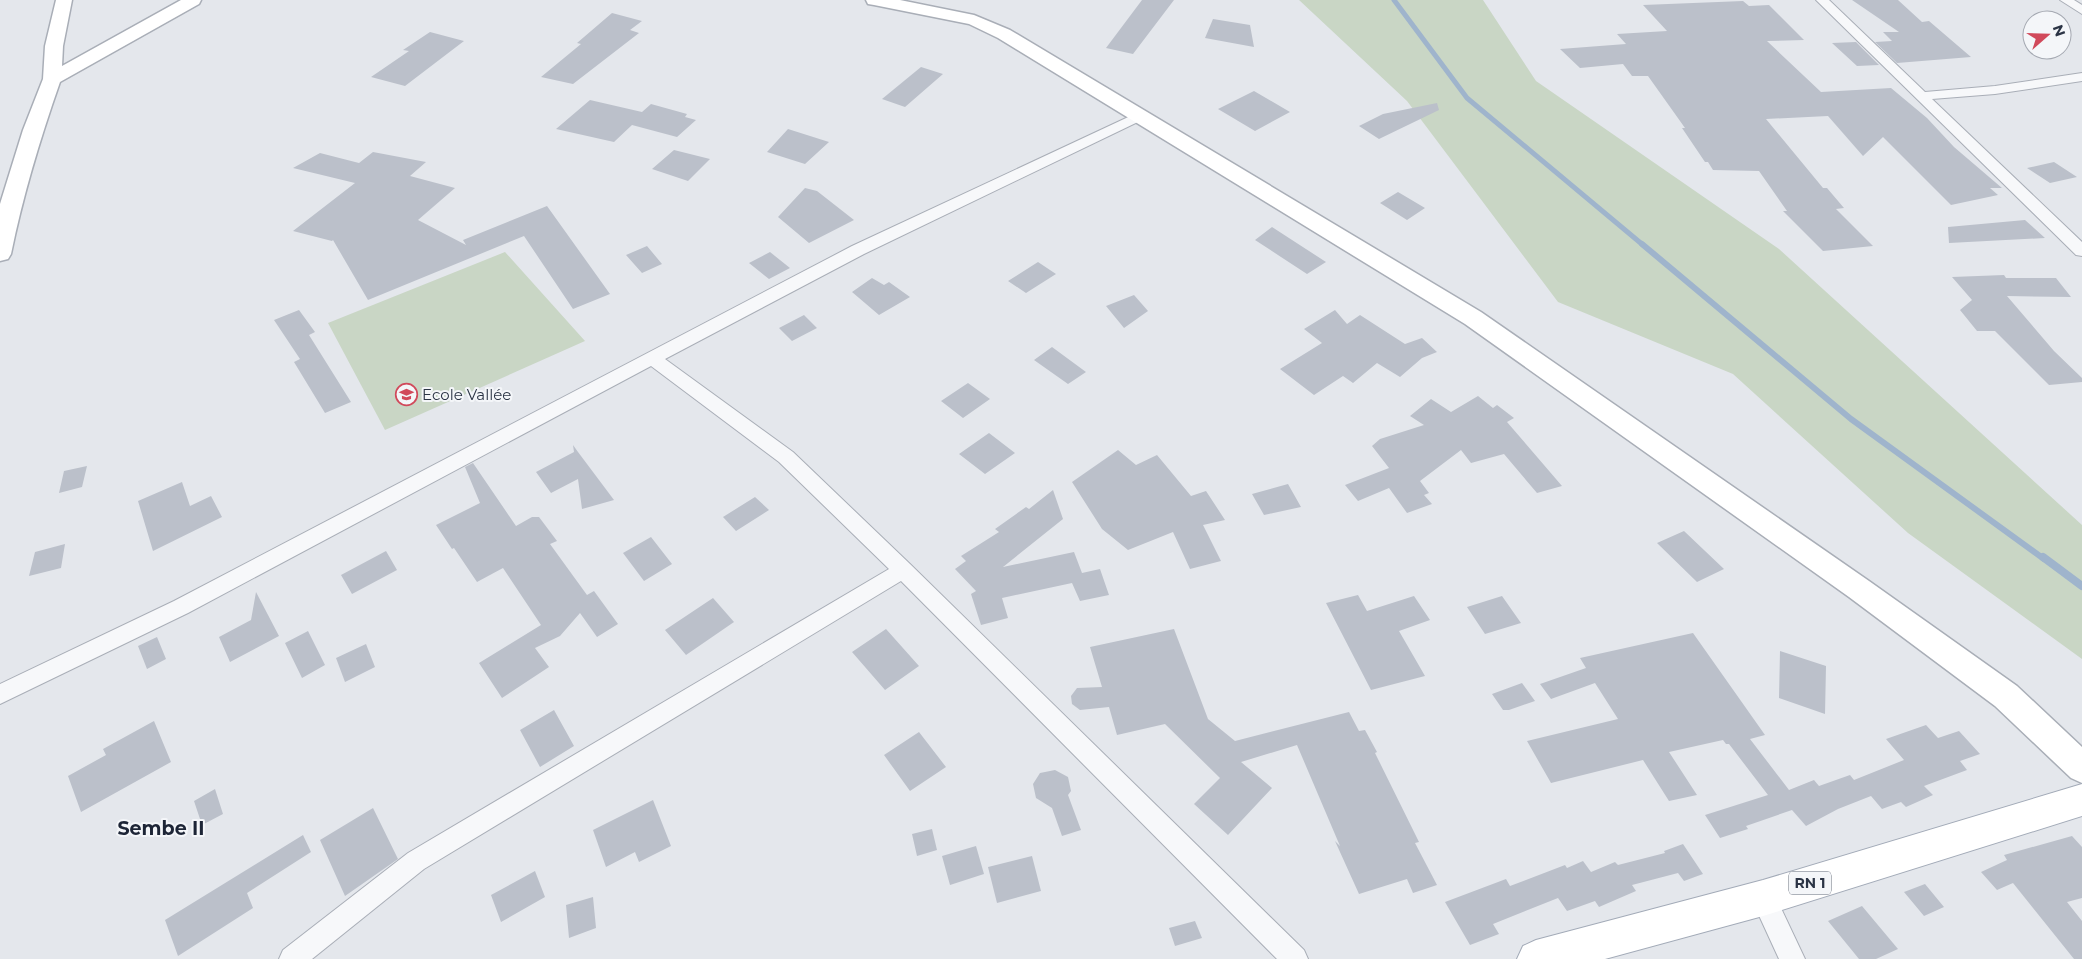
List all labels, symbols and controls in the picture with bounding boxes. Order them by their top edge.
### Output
north arrow [2022,10,2072,60]
text: N [2049,22,2070,39]
school or university icon: Ecole Vallée [394,383,418,407]
place label: Ecole Vallée [422,385,511,404]
district label: Sembe II [118,817,204,840]
road number: RN 1 [1789,871,1831,894]

